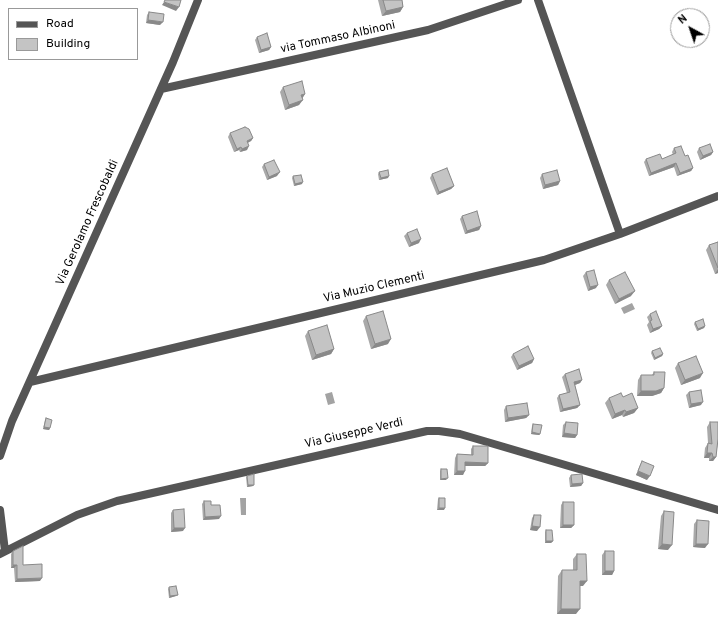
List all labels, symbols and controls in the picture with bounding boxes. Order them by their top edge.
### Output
legend [8,8,138,60]
north arrow [670,8,710,48]
text: N [675,12,690,27]
text: Road [46,16,74,32]
street label: via Tommaso Albinoni [279,19,397,57]
text: Building [46,36,90,52]
street label: Via Gerolamo Frescobaldi [54,158,122,288]
street label: Via Muzio Clementi [322,269,426,307]
street label: Via Giuseppe Verdi [303,416,405,452]

